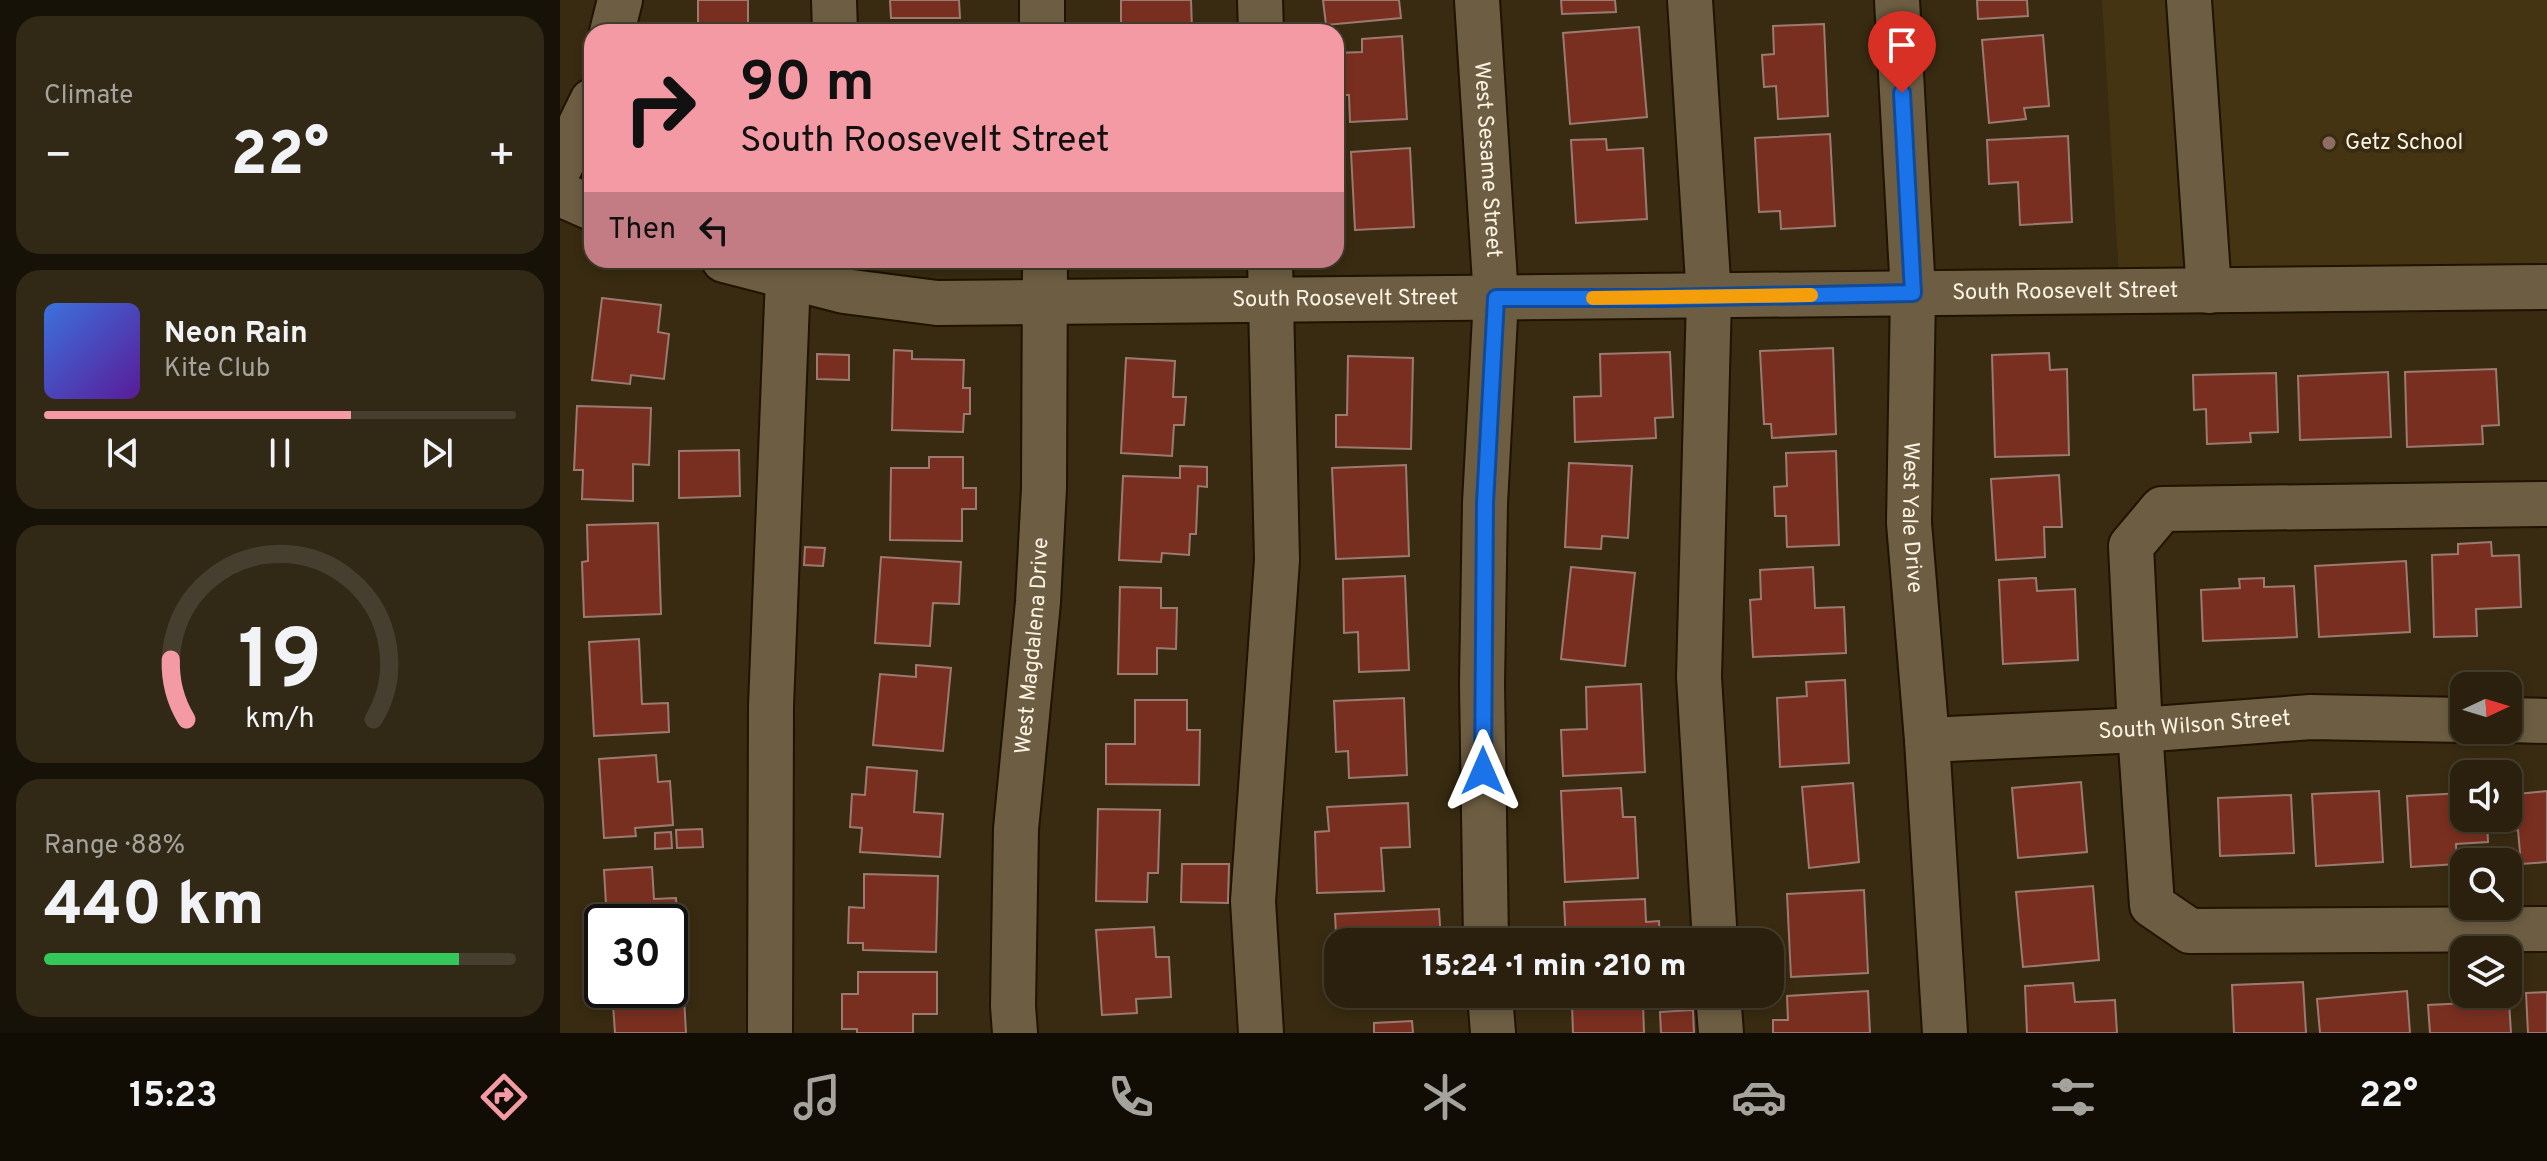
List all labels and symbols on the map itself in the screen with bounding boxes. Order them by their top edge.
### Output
pin [1868,11,1936,93]
street label: West Sesame Street [1467,61,1507,258]
place label: Getz School [2345,130,2463,157]
marker: Getz School [2320,134,2338,152]
street label: South Roosevelt Street [1952,277,2178,306]
street label: South Roosevelt Street [1232,284,1458,314]
street label: West Yale Drive [1895,442,1928,594]
street label: West Magdalena Drive [1010,537,1055,756]
north arrow [2450,672,2522,744]
street label: South Wilson Street [2098,705,2292,745]
position arrow [1441,729,1525,813]
speed limit sign: 30 [584,904,688,1008]

